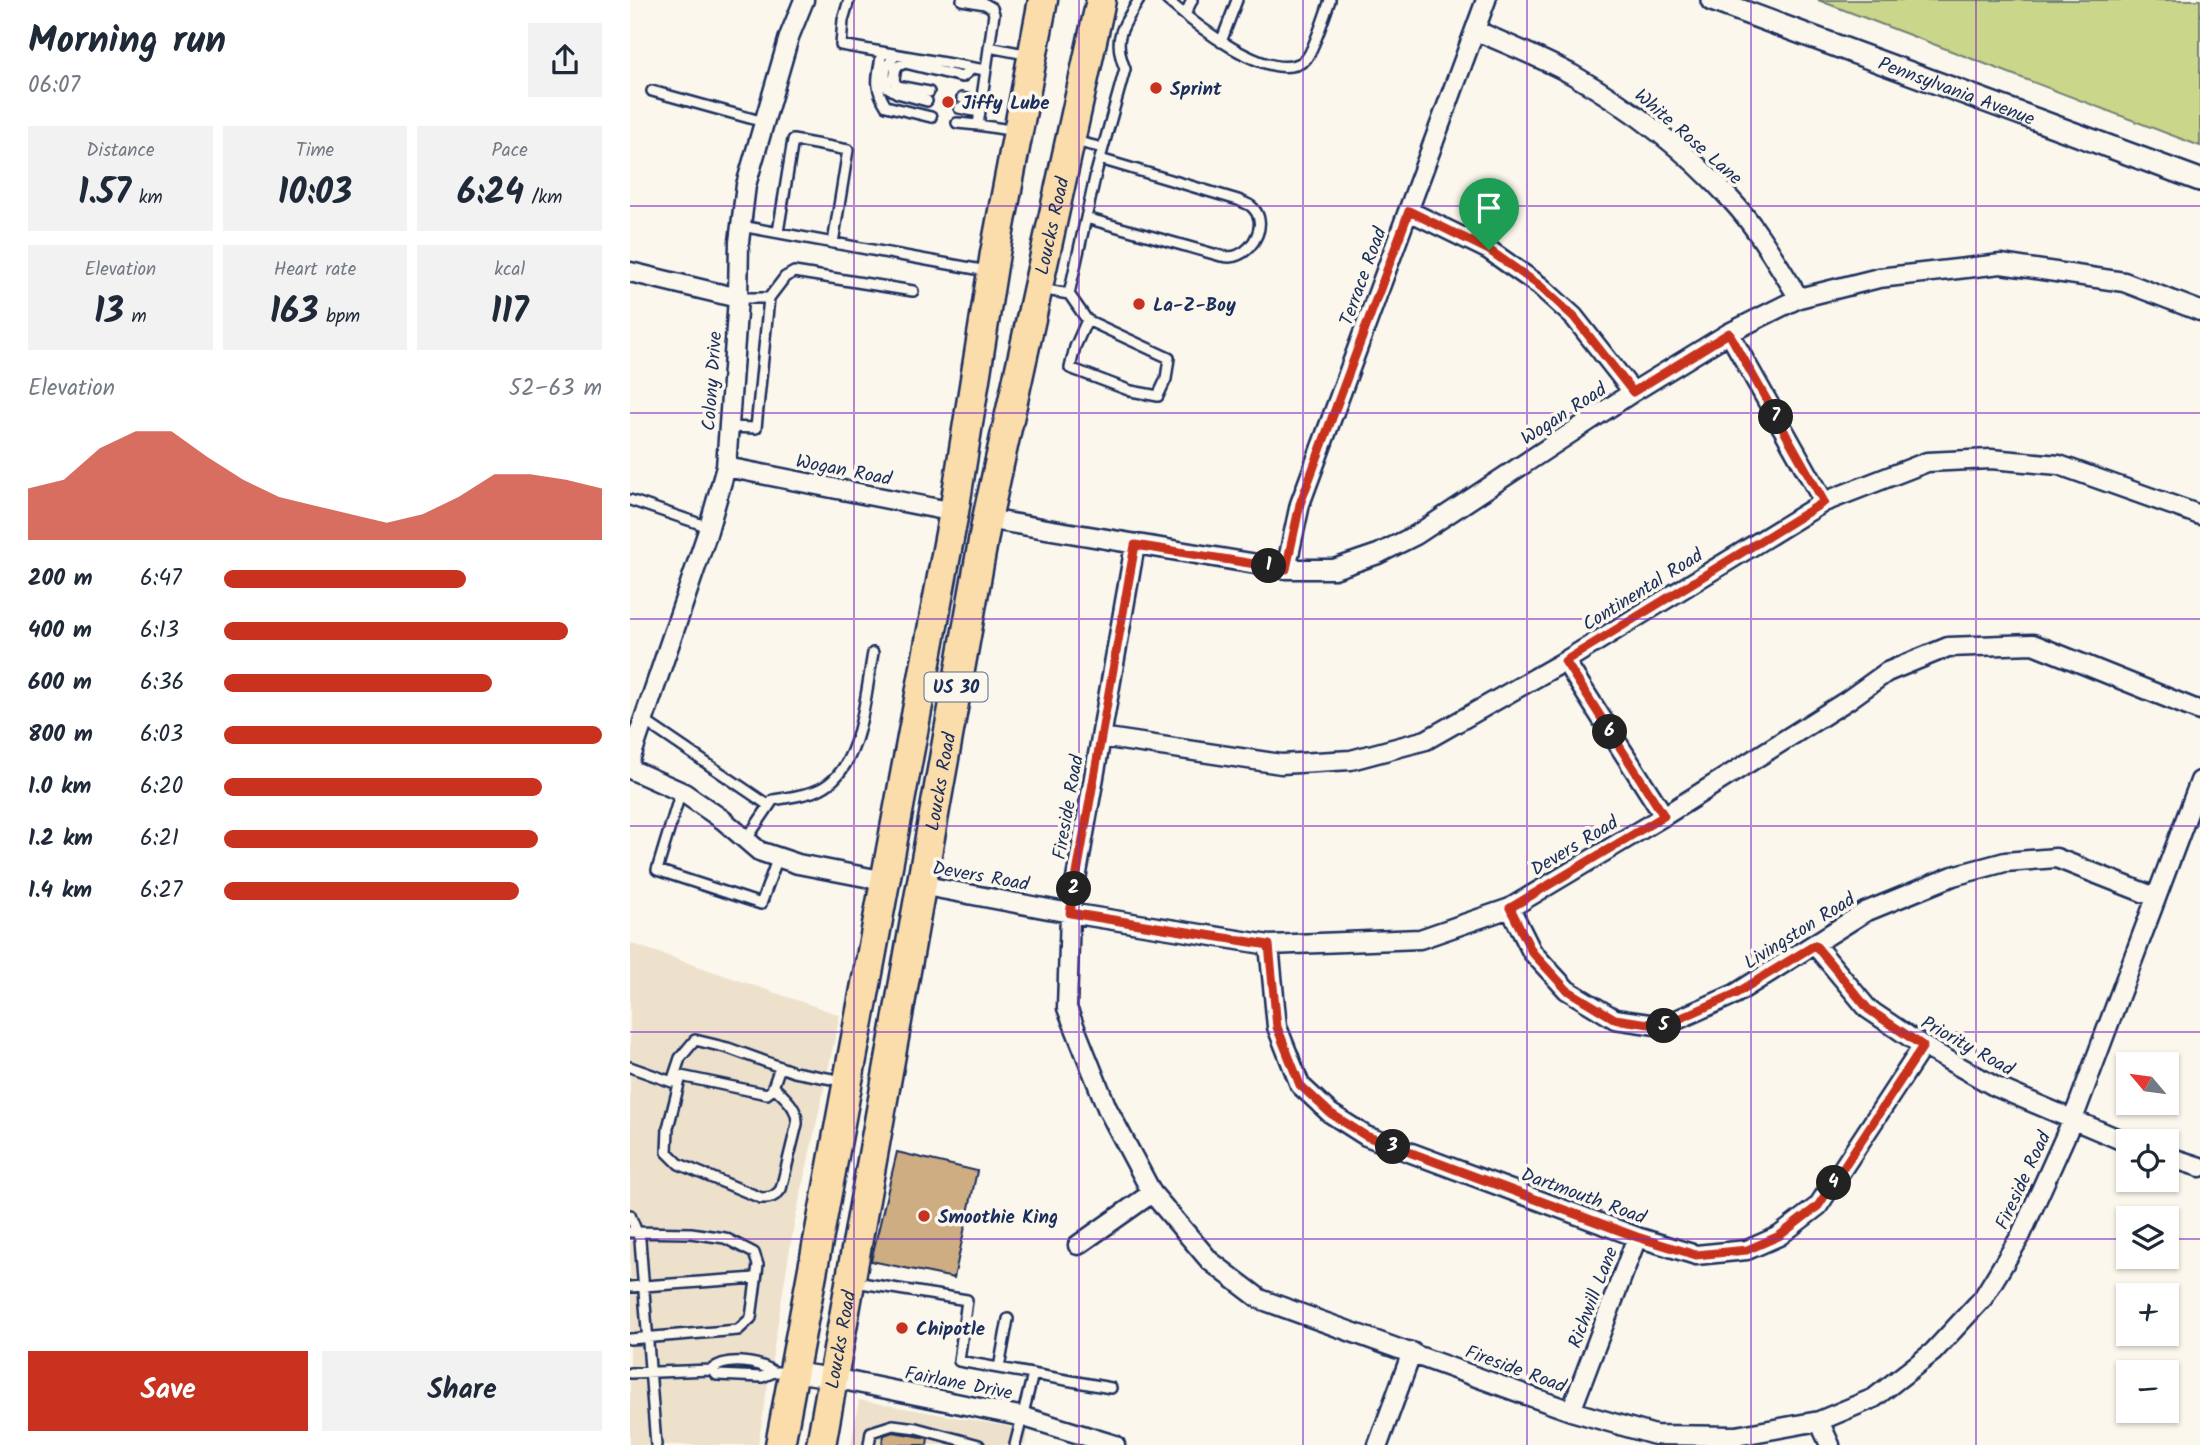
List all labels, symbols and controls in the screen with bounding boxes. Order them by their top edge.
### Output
text: Morning run [28,12,226,72]
button: share [528,23,602,97]
street label: Pennsylvania Avenue [1874,50,2039,135]
text: 06:07 [28,68,80,104]
place label: Sprint [1170,75,1222,105]
marker: Sprint [1148,80,1164,96]
street label: White Rose Lane [1627,82,1749,193]
place label: Jiffy Lube [962,89,1050,119]
marker: Jiffy Lube [940,94,956,110]
text: Distance [86,136,154,166]
text: Time [296,136,334,166]
text: Pace [492,136,528,166]
text: 1.57 [78,166,131,222]
text: 10:03 [278,166,352,222]
text: 6:24 [457,166,524,222]
street label: Loucks Road [1028,174,1079,278]
pin [1459,178,1519,250]
text: km [131,183,163,213]
text: /km [524,183,562,213]
icon: arrive [1470,189,1508,227]
street label: Terrace Road [1332,223,1396,330]
text: Elevation [84,255,156,285]
text: Heart rate [274,255,356,285]
text: kcal [494,255,525,285]
text: 13 [94,285,124,341]
text: 163 [270,285,318,341]
text: 117 [491,285,529,341]
place label: La-Z-Boy [1153,291,1236,321]
marker: La-Z-Boy [1131,296,1147,312]
text: m [124,302,147,332]
text: bpm [318,302,360,332]
street label: Colony Drive [695,330,731,432]
text: Elevation [28,371,115,407]
text: 52–63 m [509,371,602,407]
street label: Wogan Road [1515,375,1613,454]
pin: 7 [1758,400,1794,434]
text: 7 [1771,401,1780,431]
street label: Wogan Road [793,447,895,495]
street label: Continental Road [1577,541,1710,640]
pin: 1 [1252,548,1286,584]
text: 1 [1266,550,1271,580]
text: 200 m [28,561,93,597]
text: 6:47 [140,561,182,597]
text: 400 m [28,613,92,649]
text: 6:13 [140,613,179,649]
text: 600 m [28,665,92,701]
text: 6:36 [140,665,184,701]
road number: US 30 [924,672,988,702]
pin: 6 [1592,714,1628,750]
text: 6 [1604,716,1615,746]
text: 800 m [28,717,93,753]
text: 6:03 [140,717,183,753]
street label: Loucks Road [918,730,966,833]
street label: Fireside Road [1045,752,1093,862]
text: 1.0 km [28,769,91,805]
text: 6:20 [140,769,183,805]
street label: Devers Road [1526,808,1625,885]
text: 1.2 km [28,821,93,857]
text: 6:21 [140,821,179,857]
street label: Devers Road [930,854,1032,900]
pin: 2 [1056,872,1092,906]
text: 1.4 km [28,873,92,909]
text: 6:27 [140,873,182,909]
text: 2 [1068,873,1079,903]
street label: Livingston Road [1738,885,1862,978]
pin: 5 [1646,1009,1682,1044]
street label: Priority Road [1915,1009,2020,1085]
text: 5 [1659,1010,1668,1040]
north arrow [2116,1052,2179,1115]
map controls [2116,1052,2179,1423]
street label: Fireside Road [1988,1126,2060,1235]
button: locate [2116,1129,2179,1192]
pin: 3 [1376,1130,1410,1164]
text: 3 [1387,1131,1398,1161]
street label: Dartmouth Road [1517,1160,1650,1234]
pin: 4 [1816,1166,1852,1200]
text: 4 [1828,1167,1839,1197]
place label: Smoothie King [938,1203,1058,1233]
button: layers [2116,1206,2179,1269]
marker: Smoothie King [916,1208,932,1224]
street label: Richwill Lane [1561,1242,1627,1353]
button: + [2116,1283,2179,1346]
street label: Loucks Road [818,1288,865,1392]
place label: Chipotle [916,1315,985,1345]
marker: Chipotle [894,1320,910,1336]
street label: Fireside Road [1461,1338,1571,1402]
button: Save [28,1351,308,1431]
button: Share [322,1351,602,1431]
street label: Fairlane Drive [902,1359,1015,1409]
button: − [2116,1360,2179,1423]

